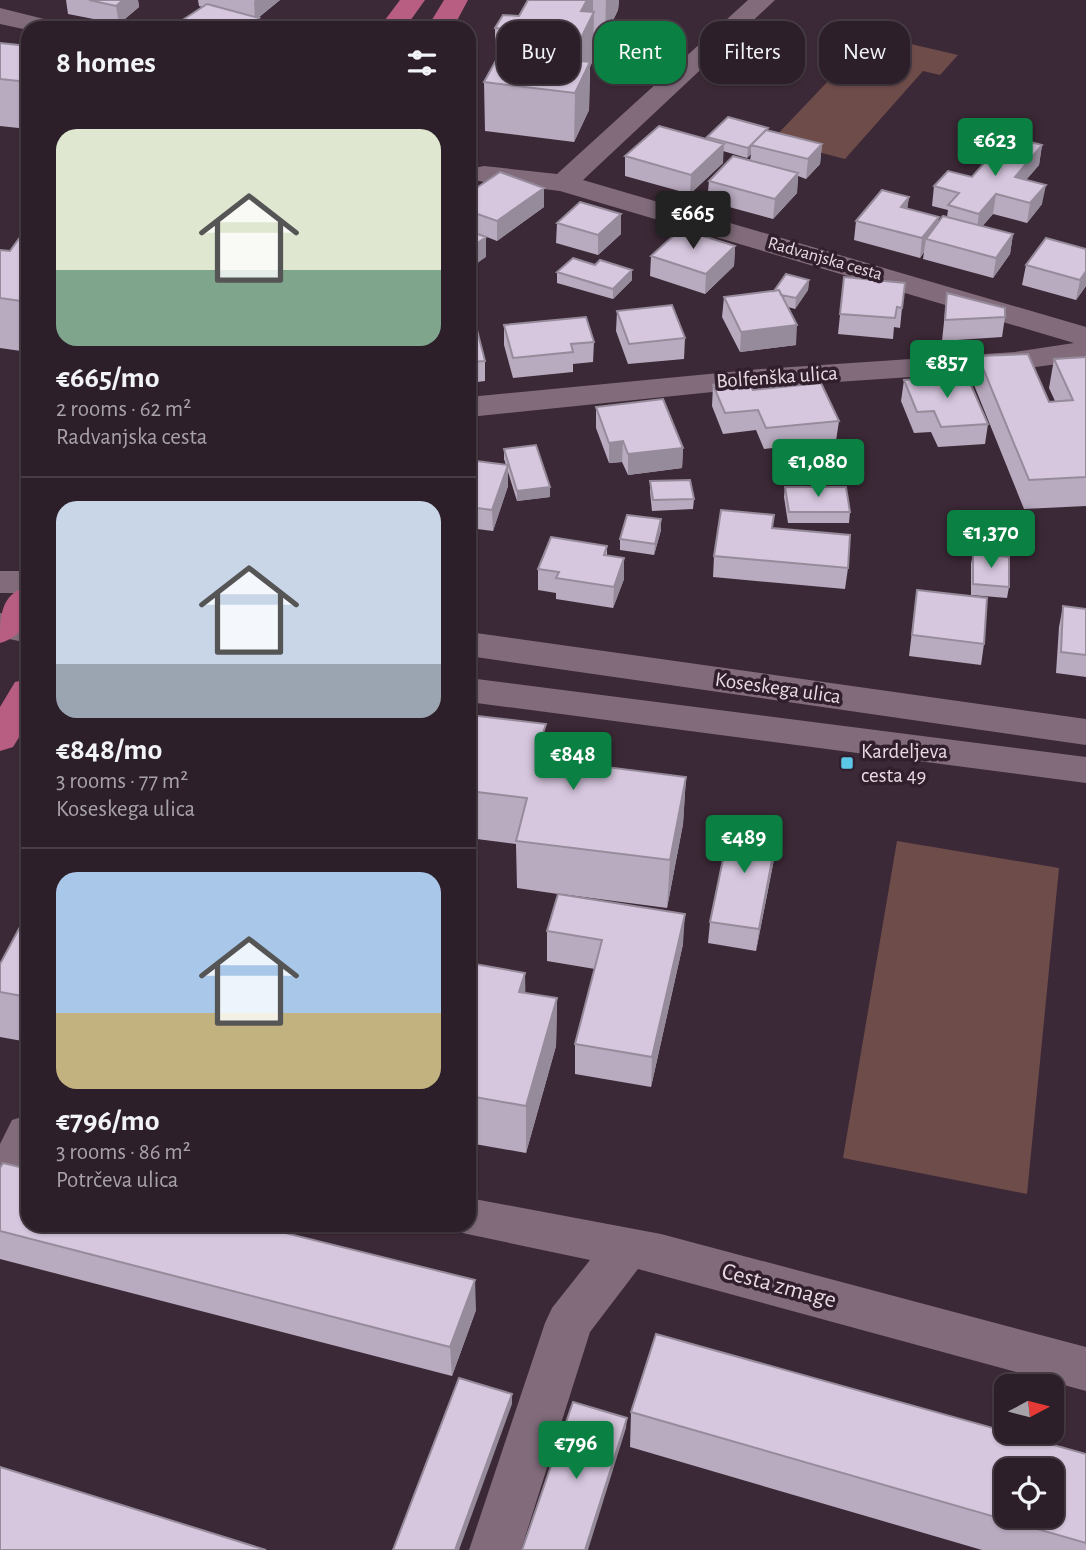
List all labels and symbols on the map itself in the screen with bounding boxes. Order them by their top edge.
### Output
pin: €623 [954,118,1036,178]
pin: €665 [652,191,734,251]
street label: Radvanjska cesta [766,234,884,284]
pin: €857 [906,340,988,400]
street label: Bolfenška ulica [716,362,839,392]
pin: €1,080 [761,440,875,499]
pin: €1,370 [934,510,1048,570]
street label: Koseskega ulica [714,669,843,707]
pin: €848 [532,732,614,792]
place label: Kardeljeva cesta 49 [861,741,948,786]
marker: Kardeljeva cesta 49 [839,755,855,771]
pin: €489 [703,816,785,875]
street label: Cesta zmage [719,1259,839,1313]
north arrow [994,1374,1064,1444]
pin: €796 [535,1422,617,1481]

